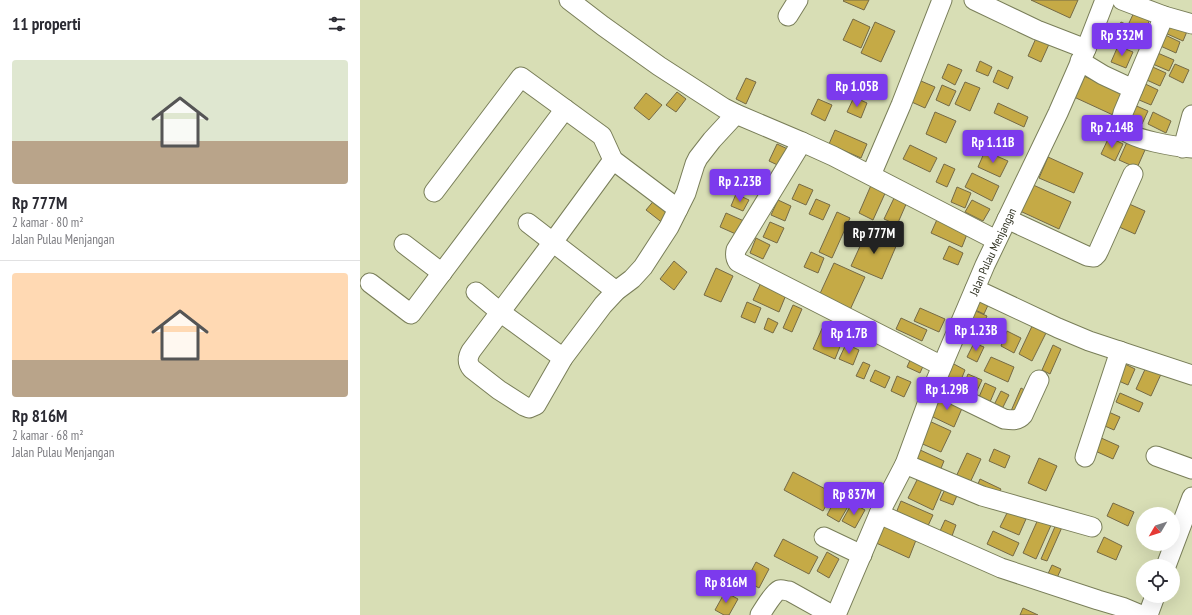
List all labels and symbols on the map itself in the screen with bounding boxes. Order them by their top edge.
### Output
pin: Rp 532M [1085,23,1159,57]
pin: Rp 1.05B [816,74,898,108]
pin: Rp 2.14B [1071,115,1153,149]
pin: Rp 1.11B [952,130,1034,164]
pin: Rp 2.23B [699,169,781,203]
street label: Jalan Pulau Menjangan [965,205,1019,298]
pin: Rp 777M [837,221,911,255]
pin: Rp 1.23B [935,318,1017,352]
pin: Rp 1.7B [812,321,886,355]
pin: Rp 1.29B [906,377,988,411]
pin: Rp 837M [817,482,891,516]
north arrow [1136,507,1180,551]
pin: Rp 816M [689,570,763,604]

